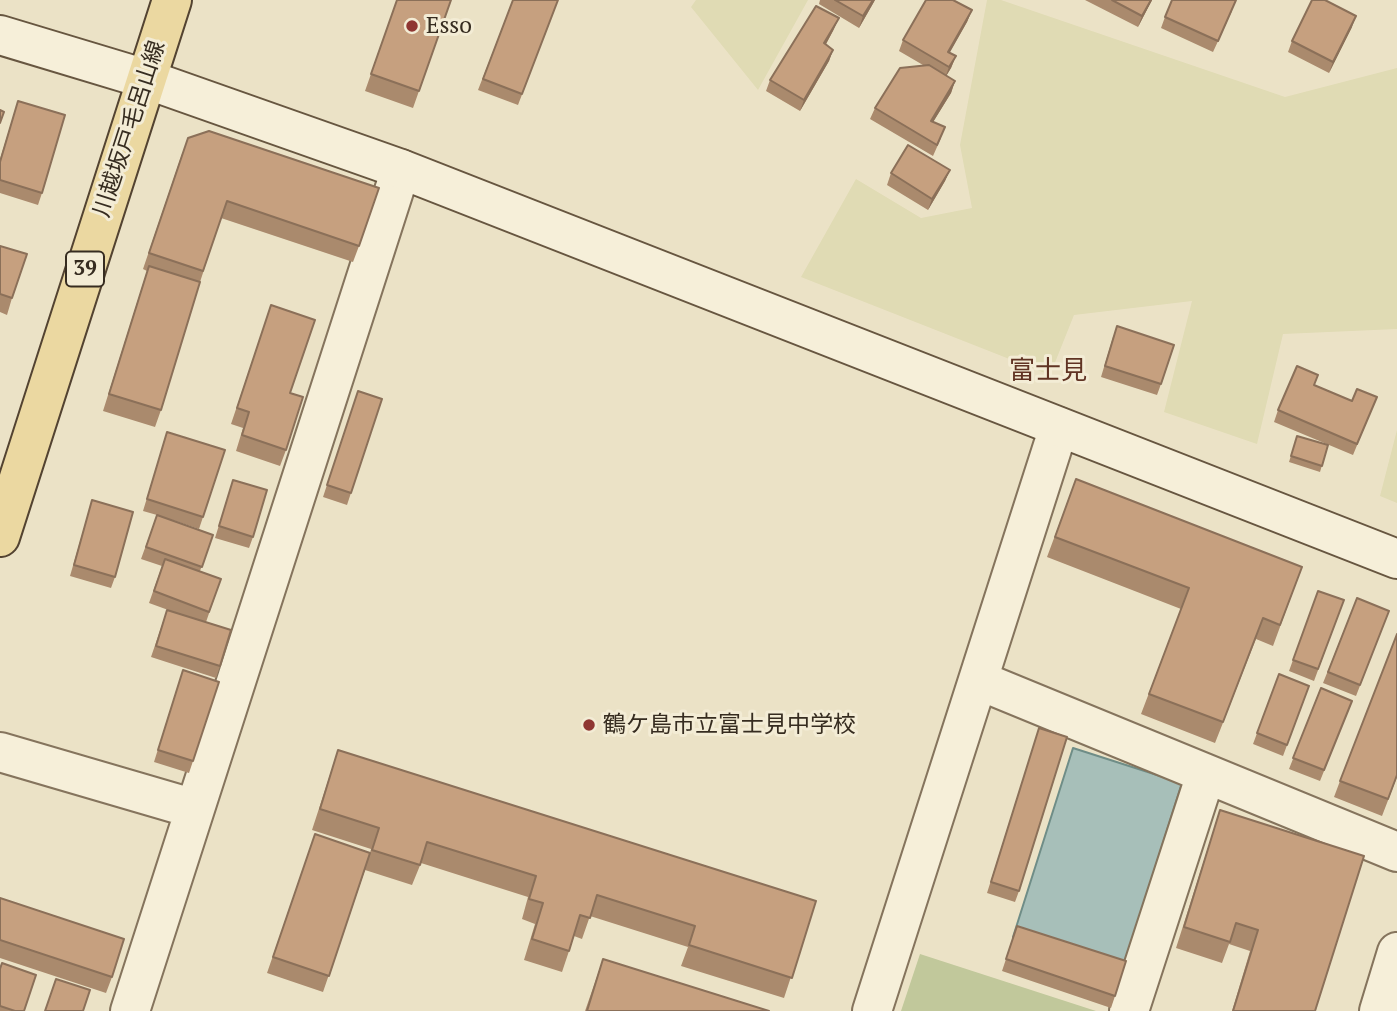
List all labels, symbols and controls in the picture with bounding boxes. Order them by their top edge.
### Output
place label: Esso [426,12,472,40]
marker: Esso [404,18,420,34]
street label: 川越坂戸毛呂山線 [88,37,172,221]
road number: 39 [66,252,104,286]
district label: 富士見 [1009,356,1087,388]
place label: 鶴ケ島市立富士見中学校 [603,711,856,739]
marker: 鶴ケ島市立富士見中学校 [581,717,597,733]

